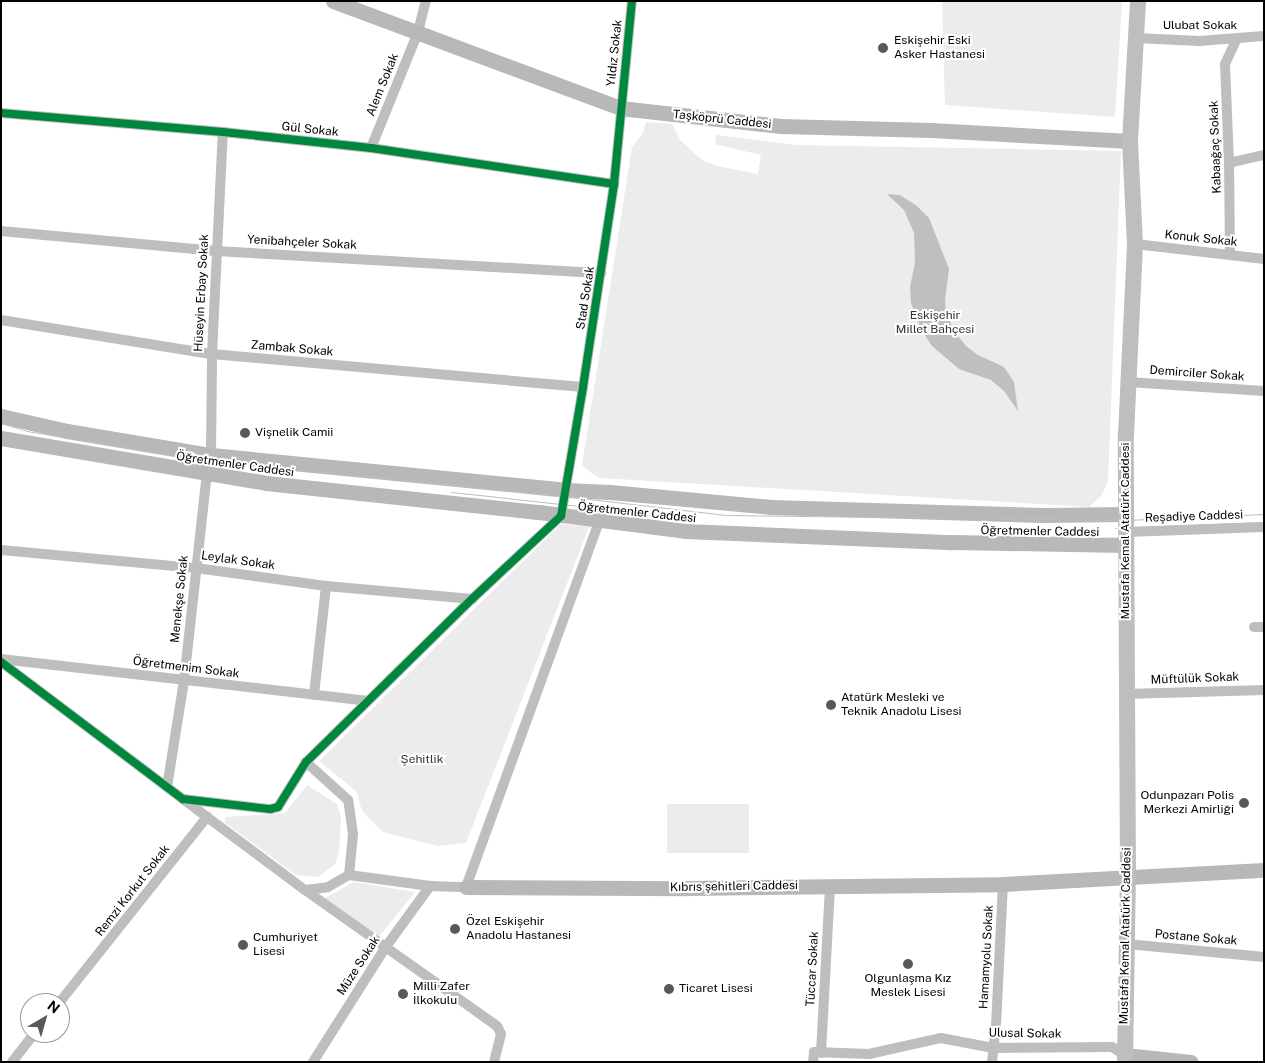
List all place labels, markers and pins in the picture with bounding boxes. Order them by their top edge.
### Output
place label: Eskişehir Eski Asker Hastanesi [894,34,985,62]
marker: Eskişehir Eski Asker Hastanesi [876,41,890,55]
place label: Vişnelik Camii [255,426,333,440]
marker: Vişnelik Camii [239,427,251,439]
place label: Atatürk Mesleki ve Teknik Anadolu Lisesi [841,691,962,719]
marker: Atatürk Mesleki ve Teknik Anadolu Lisesi [825,699,837,711]
place label: Odunpazarı Polis Merkezi Amirliği [1141,789,1234,817]
marker: Odunpazarı Polis Merkezi Amirliği [1238,797,1250,809]
place label: Özel Eskişehir Anadolu Hastanesi [466,915,571,943]
marker: Özel Eskişehir Anadolu Hastanesi [448,922,462,936]
place label: Cumhuriyet Lisesi [253,931,318,959]
marker: Cumhuriyet Lisesi [237,939,249,951]
marker: Olgunlaşma Kız Meslek Lisesi [902,958,914,970]
place label: Olgunlaşma Kız Meslek Lisesi [865,972,951,1000]
place label: Milli Zafer İlkokulu [413,980,470,1008]
place label: Ticaret Lisesi [679,982,753,996]
marker: Ticaret Lisesi [663,983,675,995]
marker: Milli Zafer İlkokulu [397,988,409,1000]

